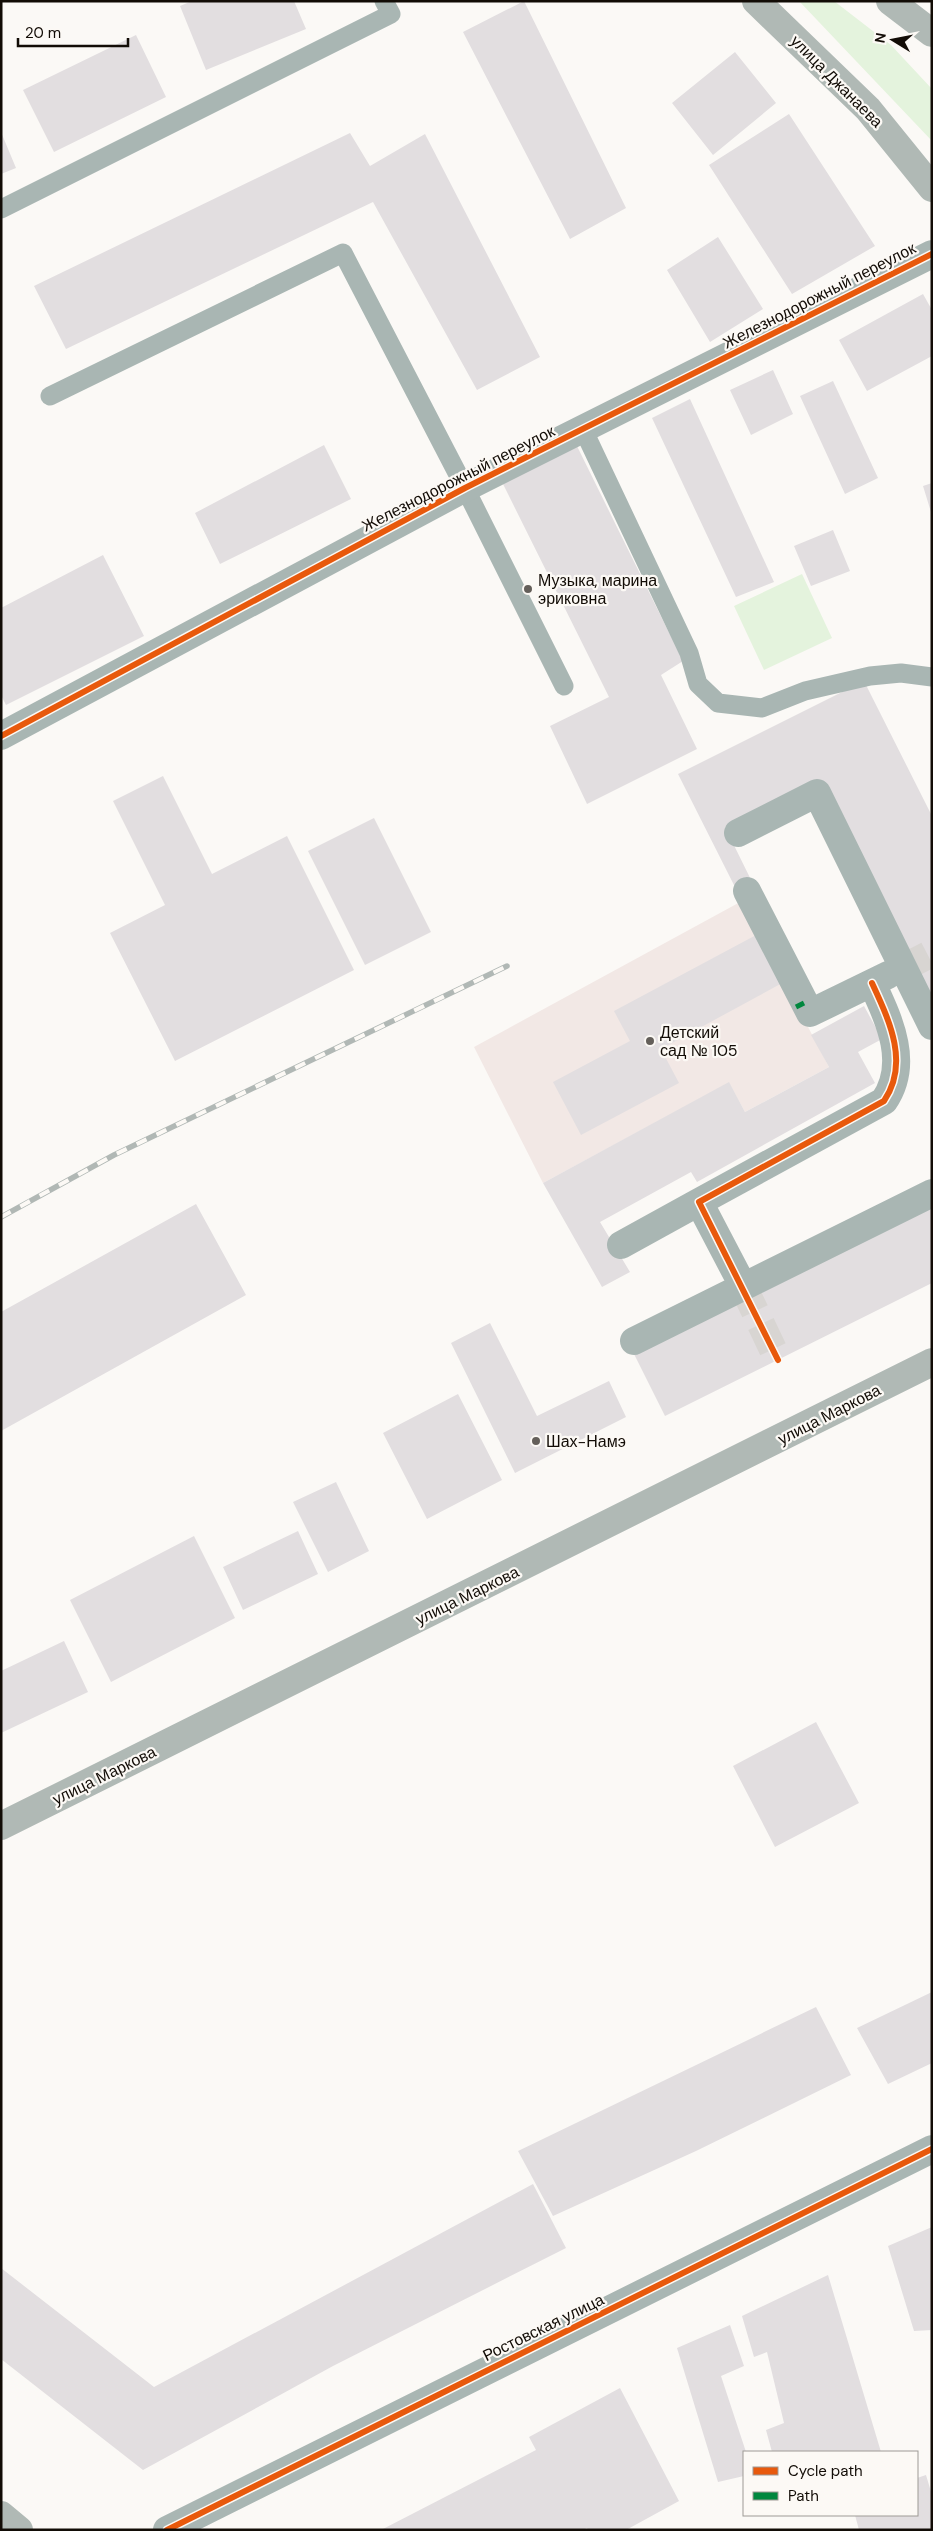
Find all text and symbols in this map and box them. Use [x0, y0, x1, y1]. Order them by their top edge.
scale bar [18, 15, 128, 47]
north arrow [868, 15, 918, 65]
text: 20 m [25, 23, 61, 43]
street label: улица Джанаева [786, 31, 887, 132]
text: N [870, 31, 890, 44]
street label: Железнодорожный переулок [719, 237, 920, 353]
street label: Железнодорожный переулок [358, 420, 559, 536]
place label: Музыка, марина эриковна [538, 570, 657, 609]
marker: Музыка, марина эриковна [522, 583, 534, 595]
place label: Детский сад № 105 [660, 1022, 738, 1061]
marker: Детский сад № 105 [644, 1035, 656, 1047]
street label: улица Маркова [774, 1379, 884, 1449]
place label: Шах-Намэ [546, 1431, 626, 1452]
marker: Шах-Намэ [530, 1435, 542, 1447]
street label: улица Маркова [412, 1561, 523, 1630]
street label: улица Маркова [49, 1741, 160, 1810]
street label: Ростовская улица [479, 2289, 607, 2366]
legend [743, 2451, 918, 2516]
text: Cycle path [788, 2461, 863, 2481]
text: Path [788, 2486, 819, 2506]

